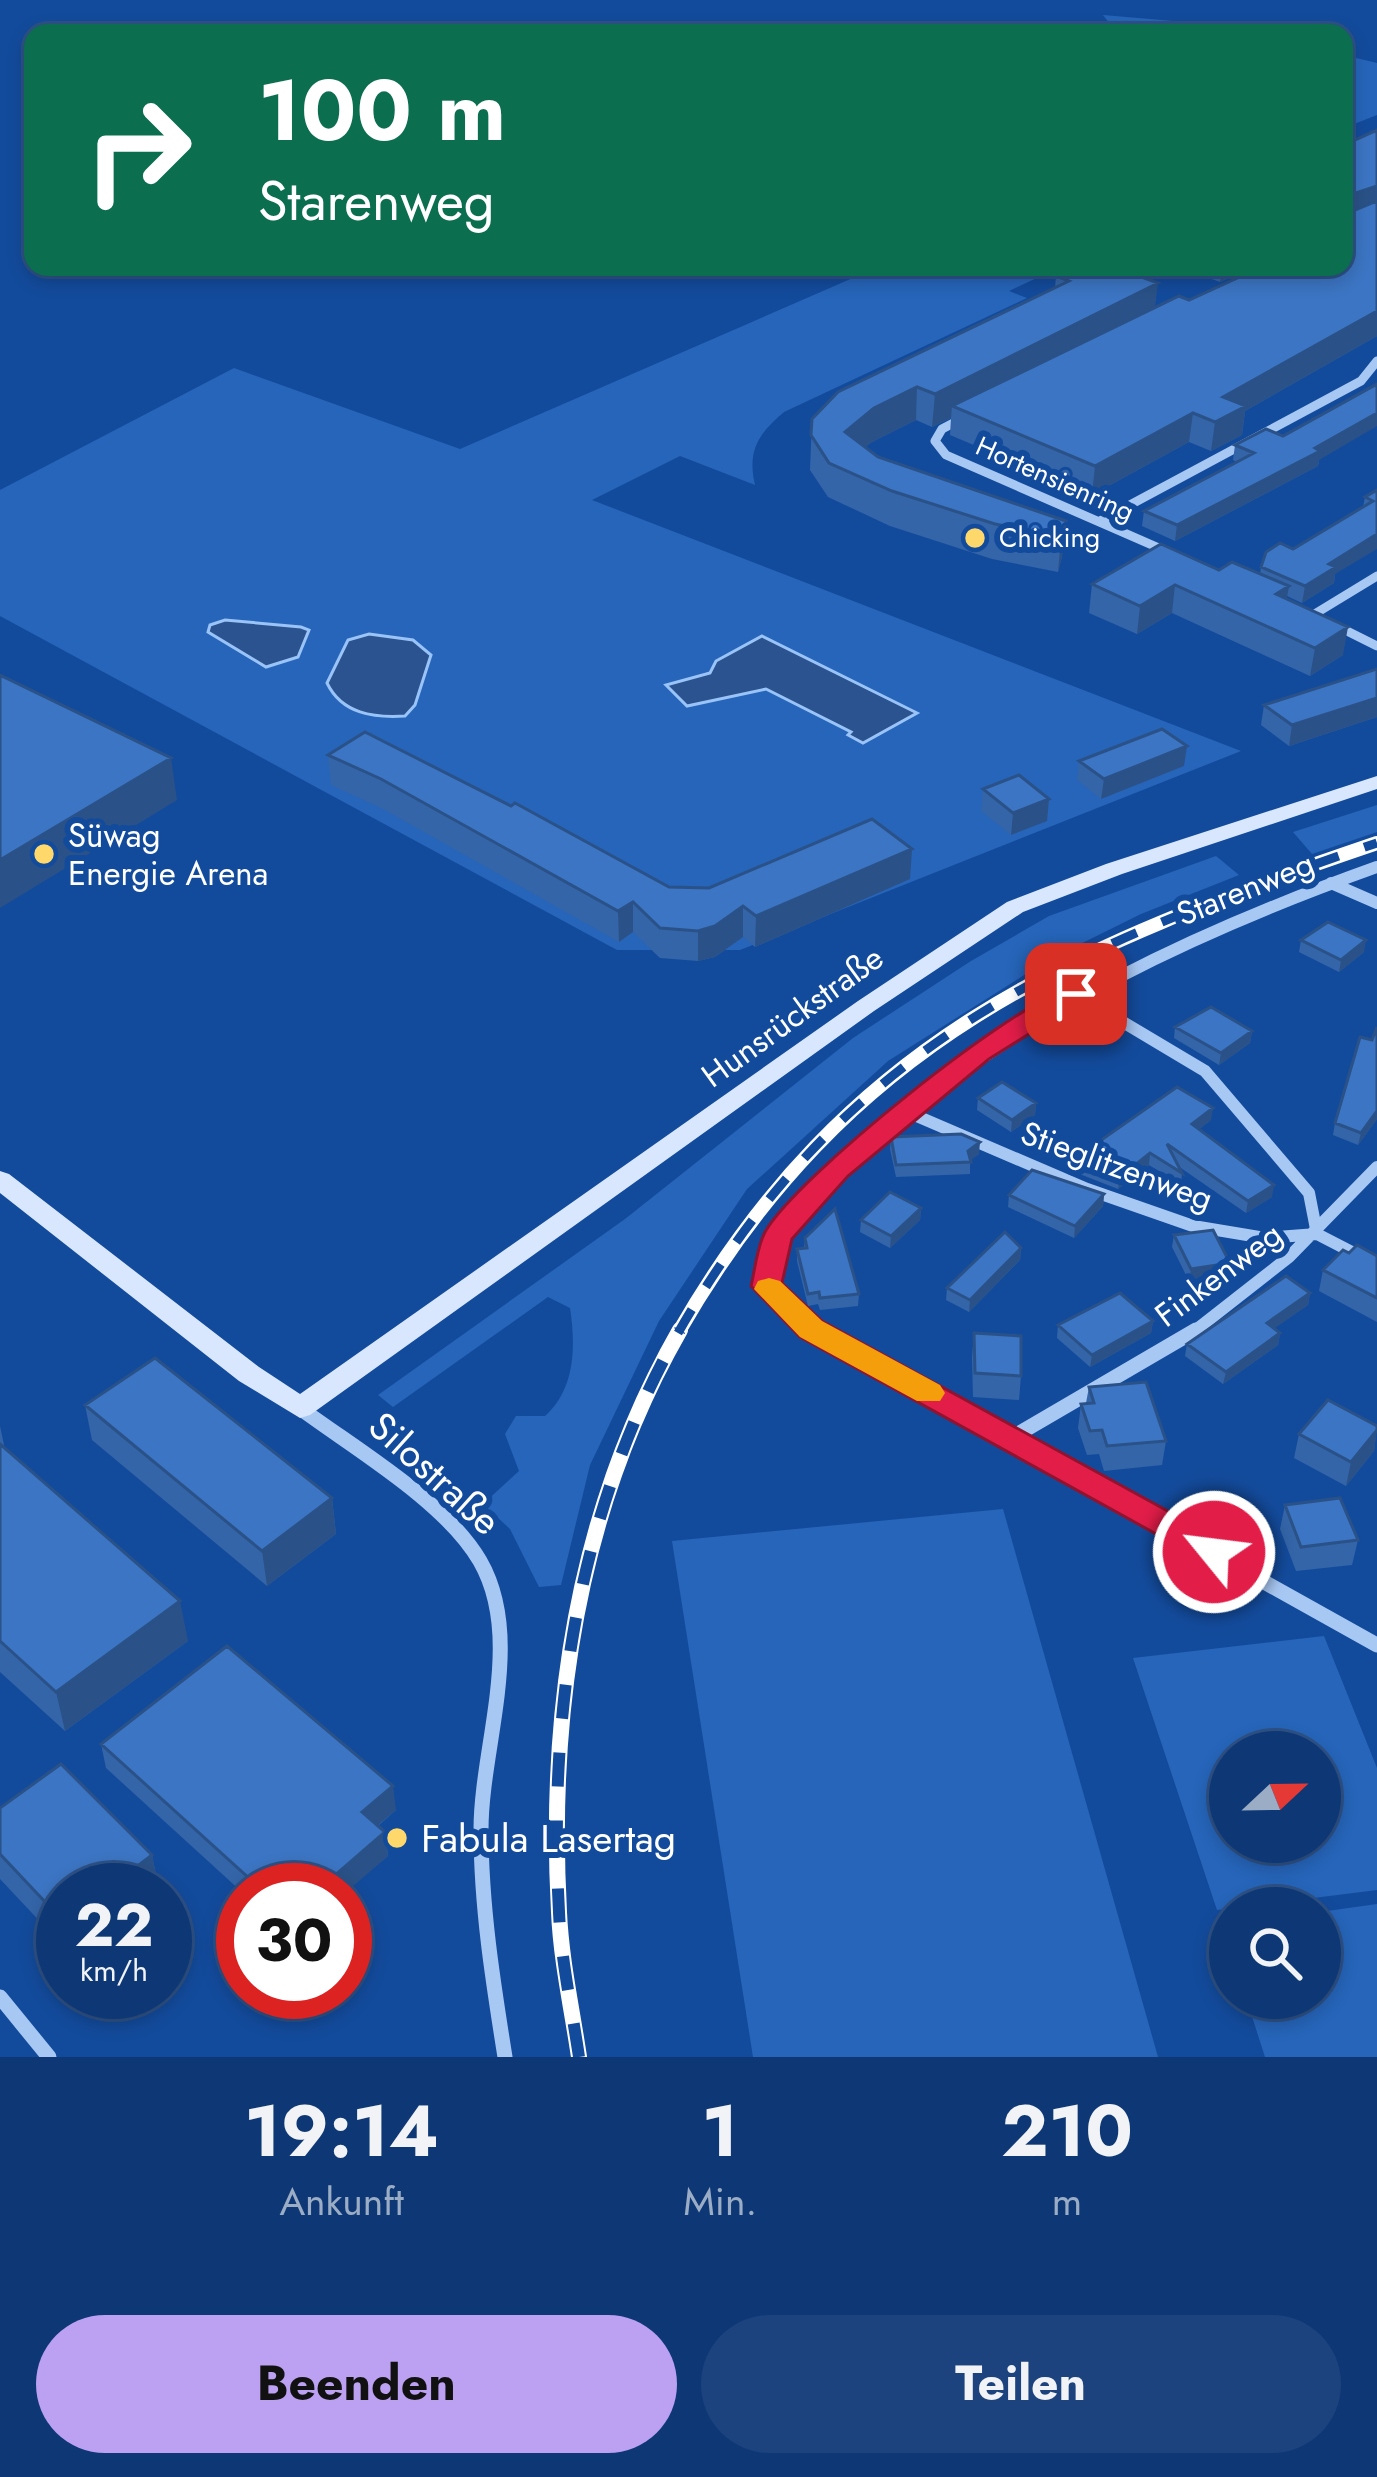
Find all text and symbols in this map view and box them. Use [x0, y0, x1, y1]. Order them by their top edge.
text: 100 m [258, 50, 506, 172]
icon: right [60, 72, 216, 228]
text: Starenweg [258, 162, 495, 240]
street label: Hortensienring [970, 426, 1141, 531]
place label: Chicking [999, 518, 1100, 557]
marker: Chicking [962, 525, 988, 551]
place label: Süwag Energie Arena [68, 812, 268, 897]
street label: Starenweg [1169, 840, 1321, 937]
marker: Süwag Energie Arena [31, 841, 57, 867]
street label: Hunsrückstraße [692, 934, 893, 1098]
pin [1025, 943, 1127, 1045]
icon: arrive [1043, 961, 1109, 1027]
street label: Stieglitzenweg [1014, 1109, 1219, 1222]
street label: Finkenweg [1145, 1211, 1292, 1338]
street label: Silostraße [356, 1398, 514, 1548]
position arrow [1151, 1489, 1277, 1615]
north arrow [1209, 1731, 1341, 1863]
map controls [1209, 1731, 1341, 2019]
place label: Fabula Lasertag [421, 1810, 676, 1867]
marker: Fabula Lasertag [384, 1825, 410, 1851]
speed limit sign: 30 [216, 1863, 372, 2019]
text: 22 [75, 1882, 153, 1969]
button: search [1209, 1887, 1341, 2019]
text: km/h [80, 1949, 148, 1992]
text: 19:14 [244, 2079, 439, 2183]
text: 1 [702, 2079, 739, 2183]
text: 210 [1001, 2079, 1133, 2183]
text: Ankunft [279, 2173, 404, 2230]
text: Min. [683, 2173, 757, 2230]
text: m [1052, 2173, 1082, 2230]
button: Beenden [36, 2315, 677, 2453]
button: Teilen [701, 2315, 1341, 2453]

